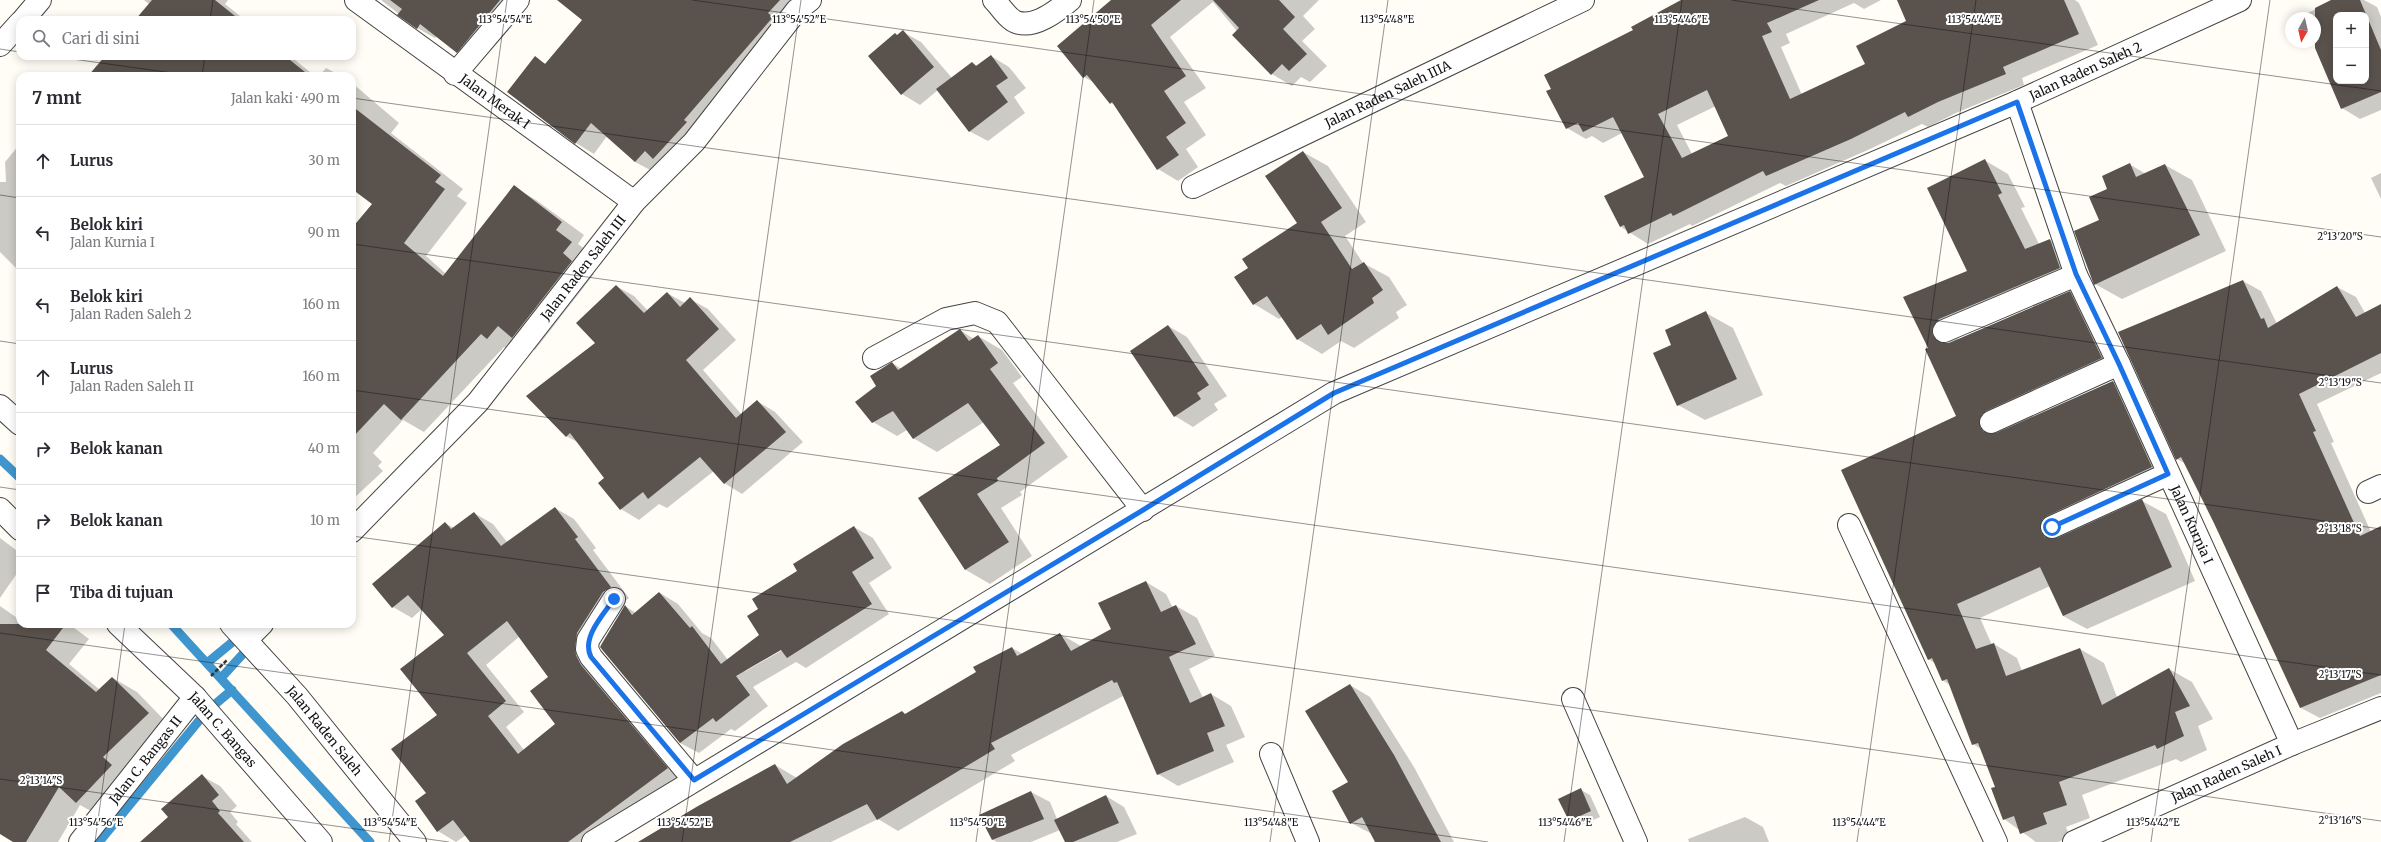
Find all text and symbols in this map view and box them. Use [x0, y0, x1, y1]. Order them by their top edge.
north arrow [2285, 12, 2321, 48]
map controls [2333, 12, 2369, 84]
button: + [2333, 12, 2369, 48]
text: 113°54'54"E [478, 13, 533, 26]
text: 113°54'52"E [772, 13, 827, 26]
text: 113°54'50"E [1066, 13, 1121, 26]
text: 113°54'48"E [1360, 13, 1415, 26]
text: 113°54'46"E [1654, 13, 1708, 26]
text: 113°54'44"E [1947, 13, 2001, 26]
search box [16, 16, 356, 60]
icon: search [30, 27, 52, 49]
text: Cari di sini [62, 29, 140, 48]
street label: Jalan Raden Saleh 2 [2026, 38, 2145, 105]
button: − [2333, 48, 2369, 84]
street label: Jalan Raden Saleh IIIA [1321, 56, 1455, 132]
street label: Jalan Merak I [456, 70, 533, 133]
text: 7 mnt [32, 87, 82, 109]
text: Jalan kaki · 490 m [231, 90, 340, 107]
icon: ahead [32, 150, 54, 172]
text: Lurus [70, 151, 113, 170]
text: 30 m [308, 152, 340, 169]
street label: Jalan Raden Saleh III [536, 212, 630, 325]
text: Belok kiri [70, 215, 143, 234]
icon: left [32, 222, 54, 244]
text: 90 m [308, 224, 340, 241]
text: 2°13'20"S [2317, 230, 2363, 243]
text: Jalan Kurnia I [70, 234, 155, 251]
text: Belok kiri [70, 287, 143, 306]
icon: left [32, 294, 54, 316]
text: 160 m [302, 296, 340, 313]
text: Jalan Raden Saleh 2 [70, 306, 192, 323]
text: Lurus [70, 359, 113, 378]
icon: ahead [32, 366, 54, 388]
text: 160 m [302, 368, 340, 385]
text: 2°13'19"S [2318, 376, 2362, 389]
text: Jalan Raden Saleh II [70, 378, 194, 395]
icon: right [32, 438, 54, 460]
text: Belok kanan [70, 439, 163, 458]
text: 40 m [308, 440, 340, 457]
street label: Jalan Kurnia I [2166, 482, 2217, 567]
icon: right [32, 510, 54, 532]
text: Belok kanan [70, 511, 163, 530]
text: 10 m [310, 512, 340, 529]
route start [2043, 518, 2061, 536]
text: 2°13'18"S [2318, 522, 2362, 535]
icon: arrive [32, 582, 54, 604]
text: Tiba di tujuan [70, 583, 173, 602]
route end [605, 590, 623, 608]
text: 2°13'17"S [2319, 668, 2361, 681]
street label: Jalan Raden Saleh [282, 682, 366, 780]
street label: Jalan C. Bangas [185, 687, 260, 771]
street label: Jalan C. Bangas II [105, 712, 186, 808]
street label: Jalan Raden Saleh I [2168, 742, 2284, 807]
text: 2°13'14"S [20, 774, 62, 787]
text: 2°13'16"S [2319, 814, 2361, 827]
text: 113°54'56"E [69, 816, 124, 829]
text: 113°54'54"E [363, 816, 418, 829]
text: 113°54'52"E [657, 816, 712, 829]
text: 113°54'50"E [950, 816, 1005, 829]
text: 113°54'48"E [1244, 816, 1299, 829]
text: 113°54'46"E [1538, 816, 1592, 829]
text: 113°54'44"E [1832, 816, 1886, 829]
text: 113°54'42"E [2126, 816, 2180, 829]

